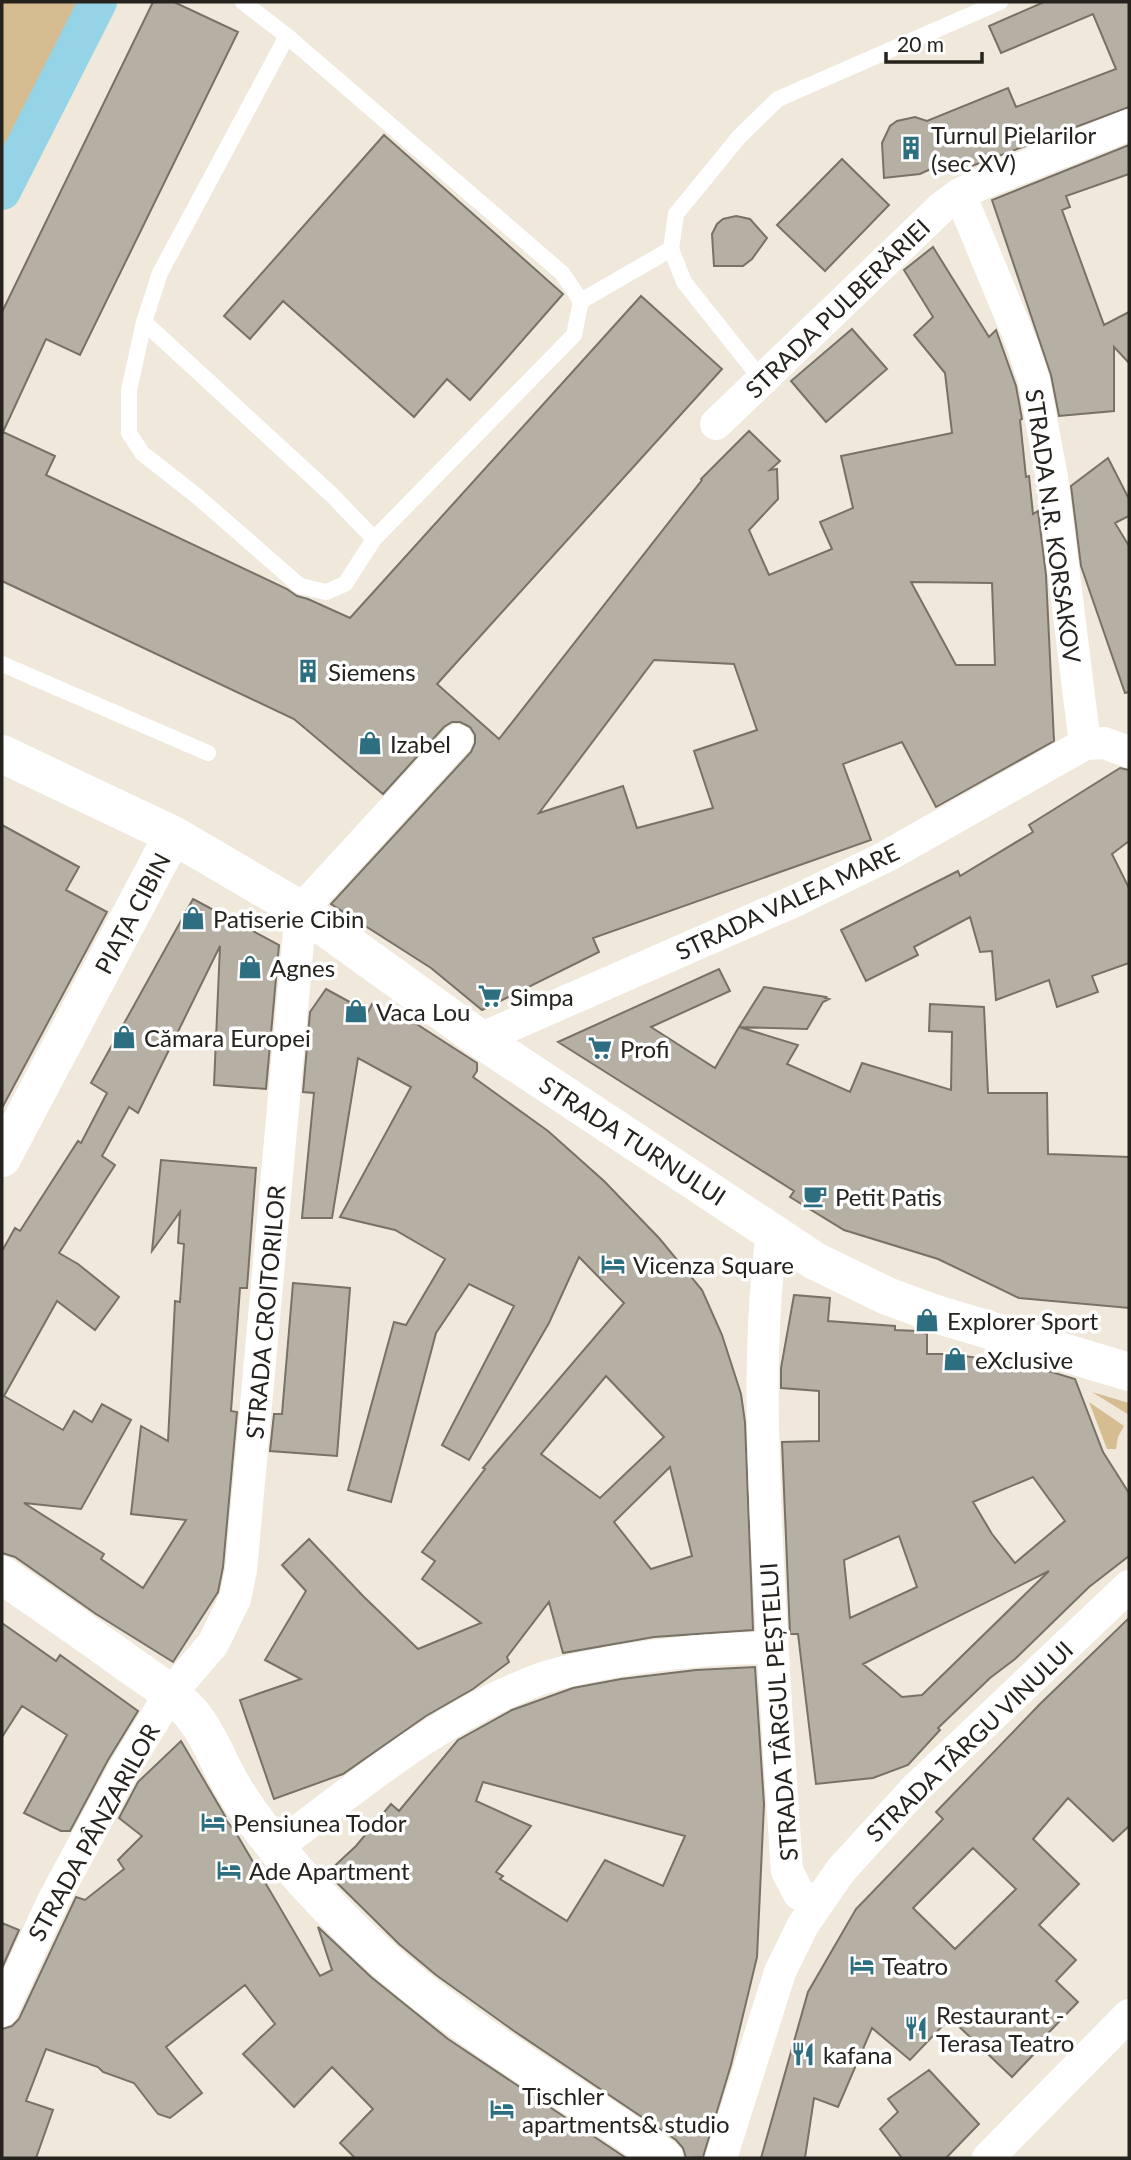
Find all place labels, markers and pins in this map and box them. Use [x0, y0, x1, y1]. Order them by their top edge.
place label: Turnul Pielarilor (sec XV) [931, 120, 1096, 177]
building icon: Turnul Pielarilor (sec XV) [897, 134, 925, 162]
building icon: Siemens [294, 657, 322, 685]
place label: Siemens [328, 657, 416, 686]
shop icon: Izabel [356, 729, 384, 757]
place label: Izabel [390, 729, 451, 758]
shop icon: Patiserie Cibin [179, 904, 207, 932]
place label: Patiserie Cibin [213, 904, 364, 933]
shop icon: Agnes [236, 953, 264, 981]
place label: Agnes [270, 953, 335, 982]
supermarket icon: Simpa [476, 982, 504, 1010]
place label: Simpa [510, 982, 574, 1011]
shop icon: Vaca Lou [342, 997, 370, 1025]
place label: Vaca Lou [376, 997, 470, 1026]
shop icon: Cămara Europei [110, 1023, 138, 1051]
place label: Cămara Europei [144, 1023, 311, 1052]
supermarket icon: Profi [586, 1034, 614, 1062]
place label: Profi [620, 1034, 670, 1063]
cafe icon: Petit Patis [801, 1182, 829, 1210]
place label: Petit Patis [835, 1182, 942, 1211]
hotel icon: Vicenza Square [599, 1250, 627, 1278]
place label: Vicenza Square [633, 1250, 794, 1279]
shop icon: Explorer Sport [913, 1306, 941, 1334]
place label: Explorer Sport [947, 1306, 1098, 1335]
shop icon: eXclusive [941, 1345, 969, 1373]
place label: eXclusive [975, 1345, 1073, 1374]
hotel icon: Pensiunea Todor [199, 1808, 227, 1836]
place label: Pensiunea Todor [233, 1808, 407, 1837]
hotel icon: Ade Apartment [215, 1856, 243, 1884]
place label: Ade Apartment [249, 1856, 410, 1885]
hotel icon: Teatro [848, 1951, 876, 1979]
place label: Teatro [882, 1951, 948, 1980]
place label: Restaurant - Terasa Teatro [936, 2000, 1074, 2057]
restaurant icon: Restaurant - Terasa Teatro [902, 2014, 930, 2042]
restaurant icon: kafana [789, 2040, 817, 2068]
place label: kafana [823, 2040, 893, 2069]
place label: Tischler apartments& studio [522, 2081, 730, 2138]
hotel icon: Tischler apartments& studio [488, 2095, 516, 2123]

